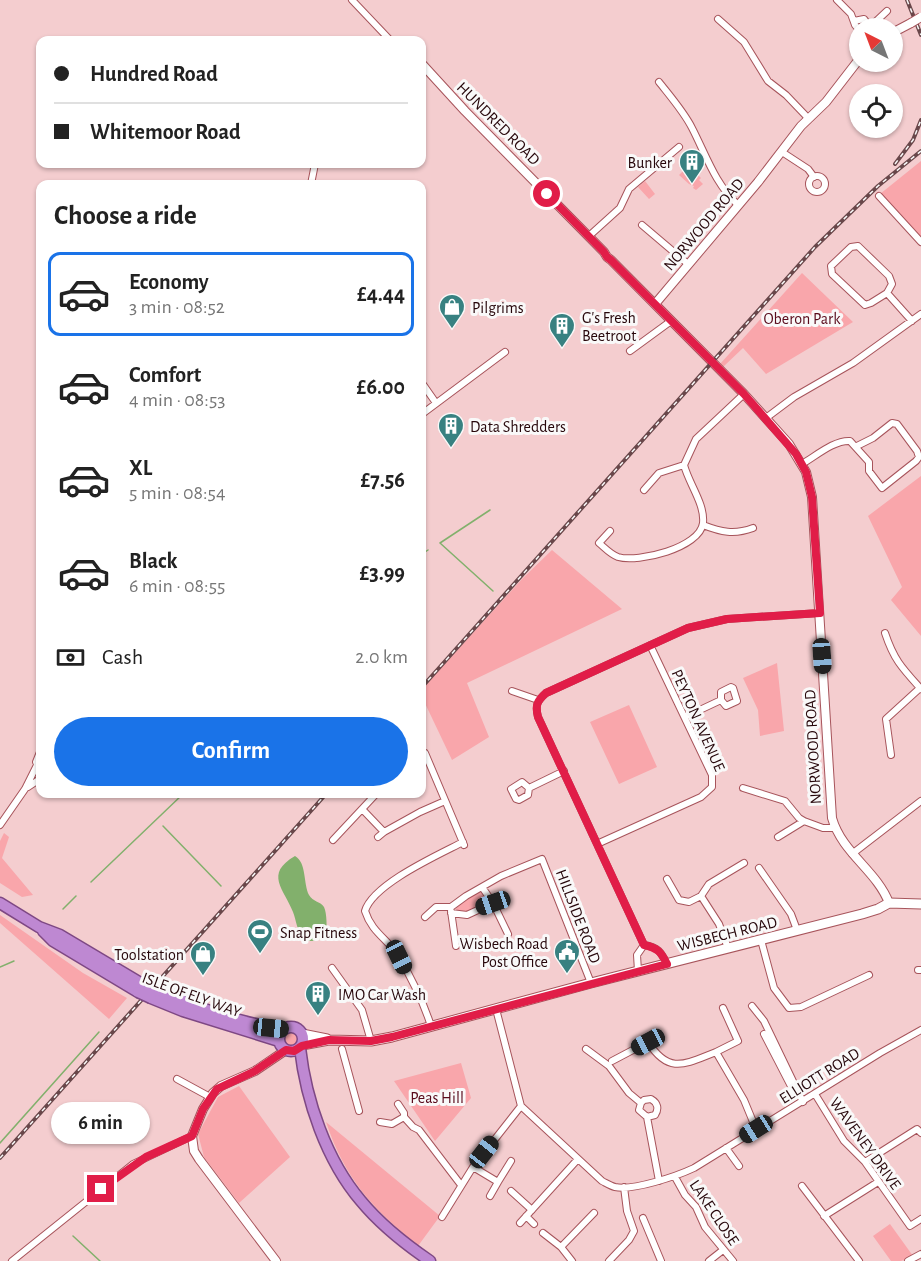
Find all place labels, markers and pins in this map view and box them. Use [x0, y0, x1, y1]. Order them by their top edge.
building icon: Bunker [677, 147, 707, 185]
place label: Bunker [628, 155, 673, 171]
shop icon: Pilgrims [437, 292, 467, 330]
place label: Pilgrims [472, 300, 524, 316]
place label: G's Fresh Beetroot [582, 310, 636, 344]
building icon: G's Fresh Beetroot [547, 311, 577, 349]
building icon: Data Shredders [436, 411, 466, 449]
place label: Data Shredders [470, 419, 566, 435]
sports icon: Snap Fitness [245, 917, 275, 955]
place label: Snap Fitness [280, 925, 357, 941]
place label: Wisbech Road Post Office [459, 936, 548, 970]
public building icon: Wisbech Road Post Office [552, 937, 582, 975]
shop icon: Toolstation [188, 939, 218, 977]
place label: Toolstation [114, 947, 184, 963]
building icon: IMO Car Wash [303, 979, 333, 1017]
place label: IMO Car Wash [338, 987, 426, 1003]

